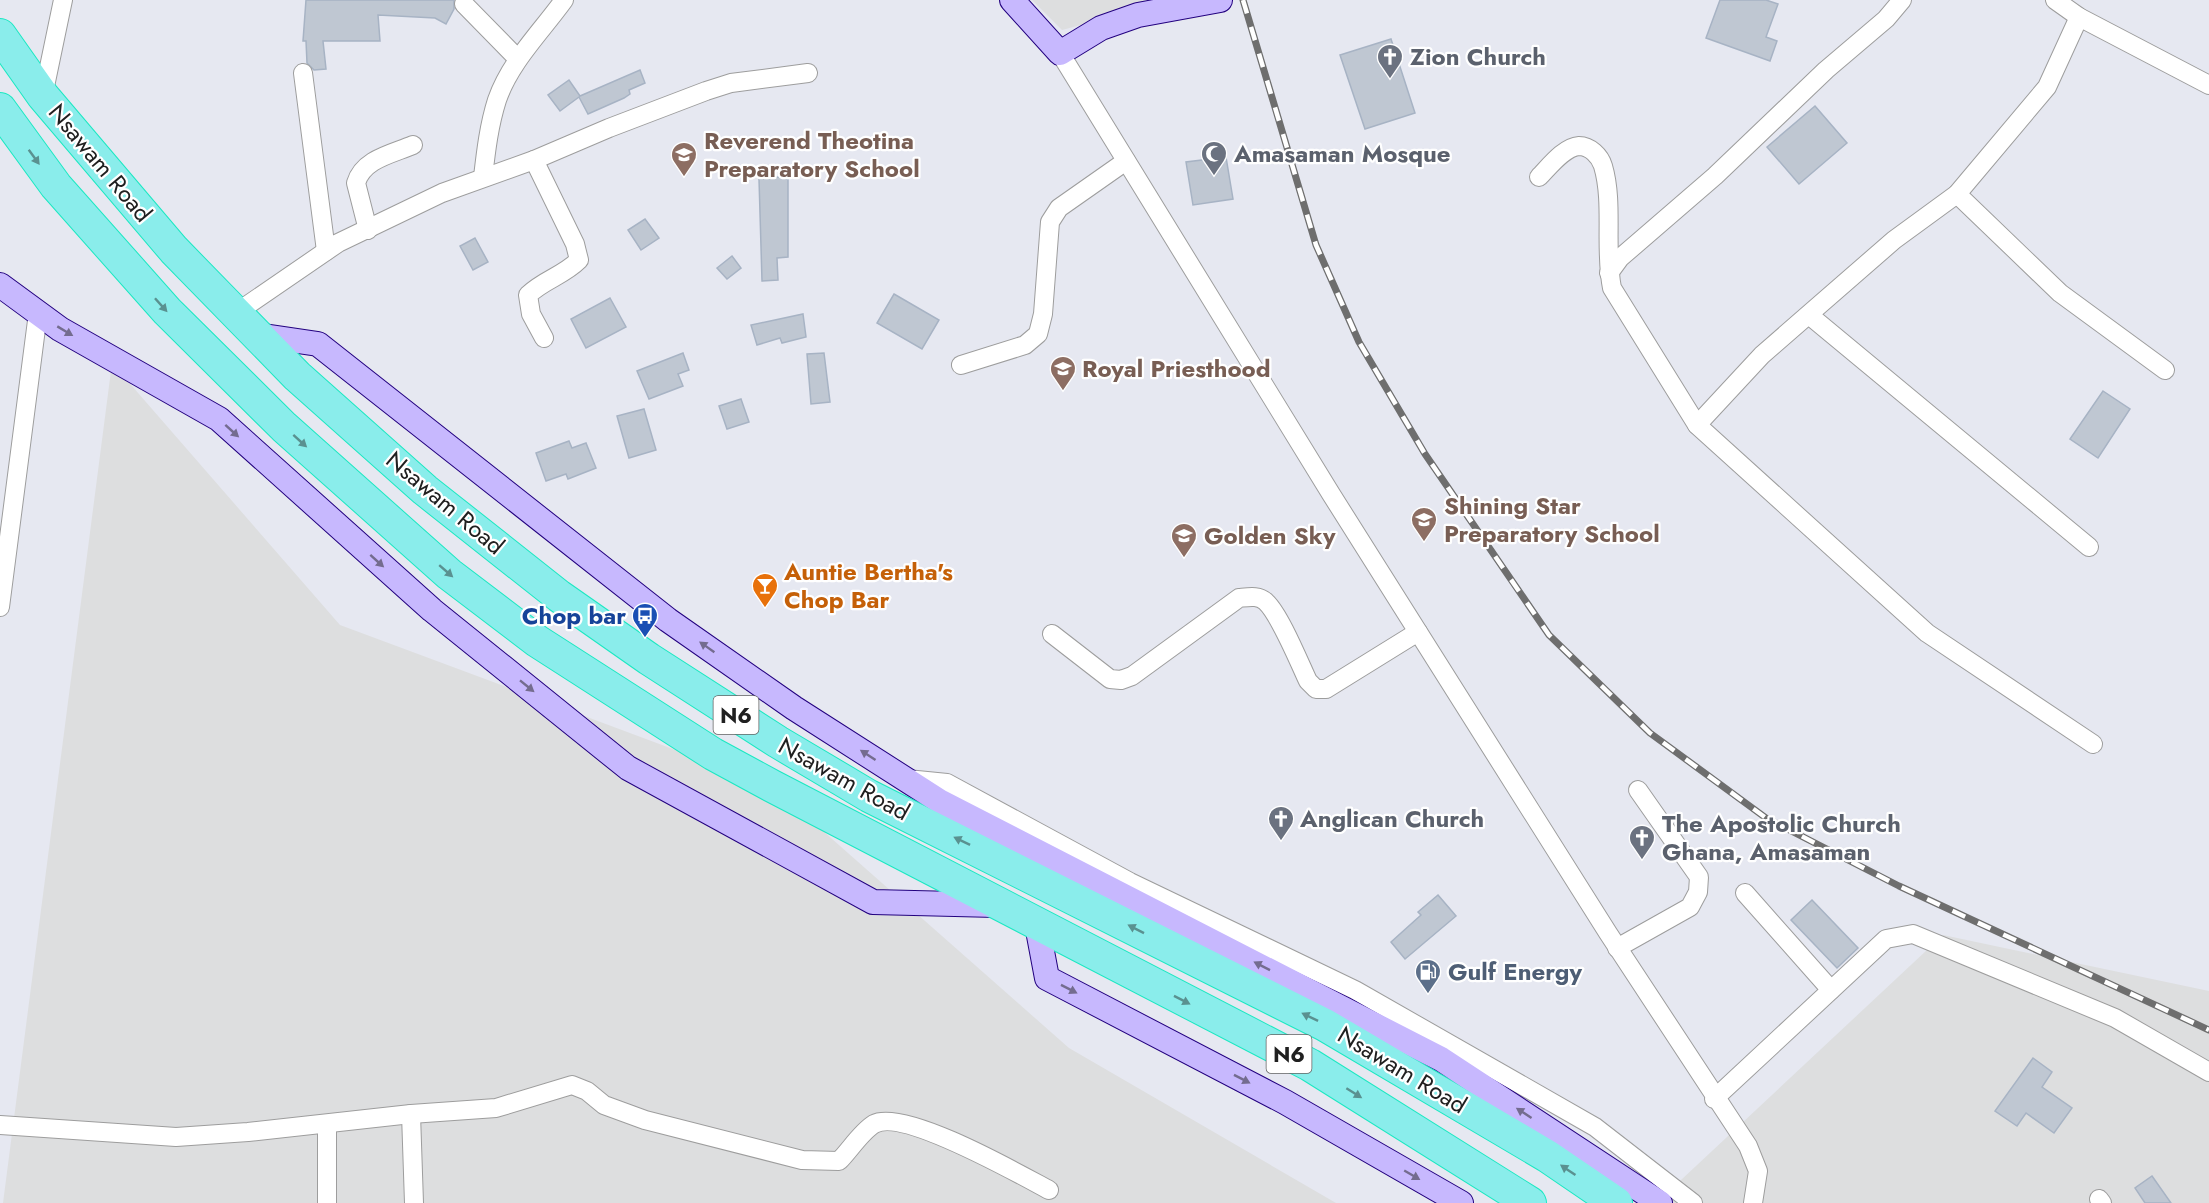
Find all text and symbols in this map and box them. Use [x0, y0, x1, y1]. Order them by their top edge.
place label: Zion Church [1410, 39, 1546, 74]
church icon: Zion Church [1375, 42, 1405, 80]
street label: Nsawam Road [40, 96, 160, 230]
place label: Reverend Theotina Preparatory School [704, 123, 920, 186]
place label: Amasaman Mosque [1233, 136, 1451, 171]
mosque icon: Amasaman Mosque [1199, 139, 1229, 177]
school or university icon: Reverend Theotina Preparatory School [669, 140, 699, 178]
one-way arrow [28, 149, 40, 164]
one-way arrow [154, 297, 167, 312]
one-way arrow [57, 326, 73, 337]
place label: Royal Priesthood [1082, 351, 1271, 386]
school or university icon: Royal Priesthood [1048, 354, 1078, 392]
one-way arrow [224, 424, 239, 437]
one-way arrow [292, 434, 307, 447]
street label: Nsawam Road [378, 443, 512, 563]
place label: Shining Star Preparatory School [1444, 488, 1660, 551]
school or university icon: Shining Star Preparatory School [1409, 505, 1439, 543]
place label: Golden Sky [1204, 518, 1336, 553]
school or university icon: Golden Sky [1169, 521, 1199, 559]
one-way arrow [369, 554, 384, 567]
place label: Auntie Bertha's Chop Bar [783, 554, 953, 617]
one-way arrow [438, 564, 453, 577]
bar icon: Auntie Bertha's Chop Bar [750, 571, 780, 609]
place label: Chop bar [522, 598, 626, 633]
bus stop icon: Chop bar [630, 601, 660, 639]
one-way arrow [699, 641, 714, 653]
one-way arrow [519, 679, 535, 692]
road number: N6 [714, 696, 758, 734]
street label: Nsawam Road [772, 728, 916, 829]
one-way arrow [860, 750, 877, 761]
place label: Anglican Church [1299, 801, 1484, 836]
church icon: Anglican Church [1266, 804, 1296, 842]
place label: The Apostolic Church Ghana, Amasaman [1662, 806, 1901, 869]
church icon: The Apostolic Church Ghana, Amasaman [1627, 823, 1657, 861]
one-way arrow [953, 837, 970, 846]
one-way arrow [1127, 924, 1144, 934]
place label: Gulf Energy [1448, 954, 1582, 989]
fuel station icon: Gulf Energy [1413, 957, 1443, 995]
one-way arrow [1254, 961, 1271, 971]
one-way arrow [1060, 984, 1078, 994]
one-way arrow [1174, 995, 1191, 1004]
one-way arrow [1301, 1013, 1318, 1022]
street label: Nsawam Road [1331, 1017, 1474, 1122]
road number: N6 [1266, 1035, 1312, 1073]
one-way arrow [1233, 1074, 1251, 1084]
one-way arrow [1346, 1087, 1362, 1098]
one-way arrow [1515, 1107, 1532, 1118]
one-way arrow [1560, 1165, 1576, 1176]
one-way arrow [1404, 1170, 1421, 1180]

